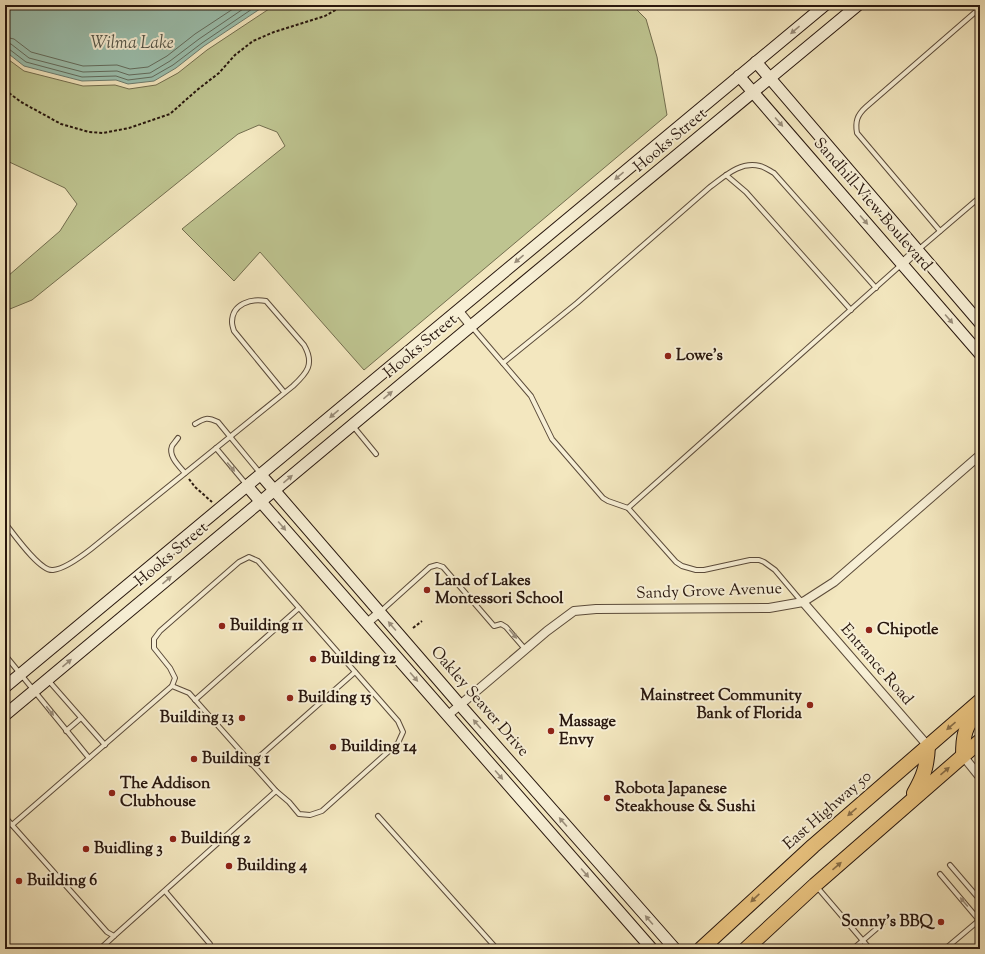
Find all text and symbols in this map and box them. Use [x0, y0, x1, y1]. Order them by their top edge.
one-way arrow [789, 26, 800, 35]
water label: Wilma Lake [90, 32, 174, 56]
street label: Hooks Street [629, 103, 713, 179]
one-way arrow [775, 117, 784, 127]
street label: Sandhill View Boulevard [807, 133, 937, 277]
one-way arrow [614, 171, 625, 180]
one-way arrow [860, 215, 869, 226]
one-way arrow [514, 254, 525, 263]
street label: Hooks Street [379, 309, 463, 385]
one-way arrow [945, 313, 954, 324]
place label: Lowe's [676, 345, 723, 368]
marker: Lowe's [663, 351, 673, 361]
one-way arrow [383, 391, 394, 400]
one-way arrow [328, 409, 339, 418]
one-way arrow [227, 462, 236, 472]
one-way arrow [283, 474, 294, 483]
street label: Hooks Street [130, 517, 214, 593]
one-way arrow [278, 521, 287, 531]
place label: Land of Lakes Montessori School [435, 570, 564, 611]
one-way arrow [162, 576, 172, 584]
street label: Sandy Grove Avenue [636, 578, 782, 606]
marker: Land of Lakes Montessori School [422, 585, 432, 595]
place label: Building 11 [230, 615, 304, 638]
street label: Entrance Road [834, 619, 918, 711]
place label: Chipotle [877, 619, 939, 642]
marker: Building 11 [217, 621, 227, 631]
one-way arrow [388, 621, 397, 632]
marker: Chipotle [864, 625, 874, 635]
one-way arrow [508, 629, 517, 640]
street label: Oakley Seaver Drive [424, 642, 534, 762]
place label: Building 12 [321, 648, 397, 671]
marker: Building 12 [308, 654, 318, 664]
one-way arrow [62, 659, 73, 668]
one-way arrow [409, 672, 418, 682]
place label: Mainstreet Community Bank of Florida [640, 685, 803, 726]
place label: Building 15 [298, 687, 372, 710]
marker: Building 15 [285, 693, 295, 703]
marker: Mainstreet Community Bank of Florida [805, 700, 815, 710]
one-way arrow [45, 705, 54, 716]
place label: Building 13 [160, 707, 235, 730]
place label: Massage Envy [559, 711, 617, 752]
marker: Building 13 [237, 713, 247, 723]
one-way arrow [473, 719, 482, 730]
one-way arrow [945, 722, 956, 731]
marker: Massage Envy [546, 726, 556, 736]
place label: Building 14 [341, 736, 417, 759]
marker: Building 14 [328, 742, 338, 752]
place label: Building 1 [202, 748, 270, 771]
marker: Building 1 [189, 754, 199, 764]
street label: East Highway 50 [779, 766, 877, 856]
one-way arrow [940, 767, 950, 776]
one-way arrow [495, 769, 504, 780]
place label: The Addison Clubhouse [120, 773, 211, 814]
place label: Robota Japanese Steakhouse & Sushi [615, 778, 756, 819]
marker: The Addison Clubhouse [107, 788, 117, 798]
marker: Robota Japanese Steakhouse & Sushi [602, 793, 612, 803]
one-way arrow [847, 807, 858, 816]
one-way arrow [558, 817, 568, 827]
place label: Building 2 [181, 828, 251, 851]
marker: Building 2 [168, 834, 178, 844]
place label: Buidling 3 [94, 838, 163, 861]
marker: Buidling 3 [81, 844, 91, 854]
place label: Building 4 [237, 855, 307, 878]
marker: Building 4 [224, 861, 234, 871]
one-way arrow [832, 862, 841, 871]
one-way arrow [580, 867, 589, 878]
place label: Building 6 [27, 870, 97, 893]
marker: Building 6 [14, 876, 24, 886]
one-way arrow [750, 894, 761, 903]
one-way arrow [959, 896, 968, 907]
place label: Sonny's BBQ [841, 911, 936, 934]
one-way arrow [644, 915, 653, 925]
marker: Sonny's BBQ [936, 917, 946, 927]

